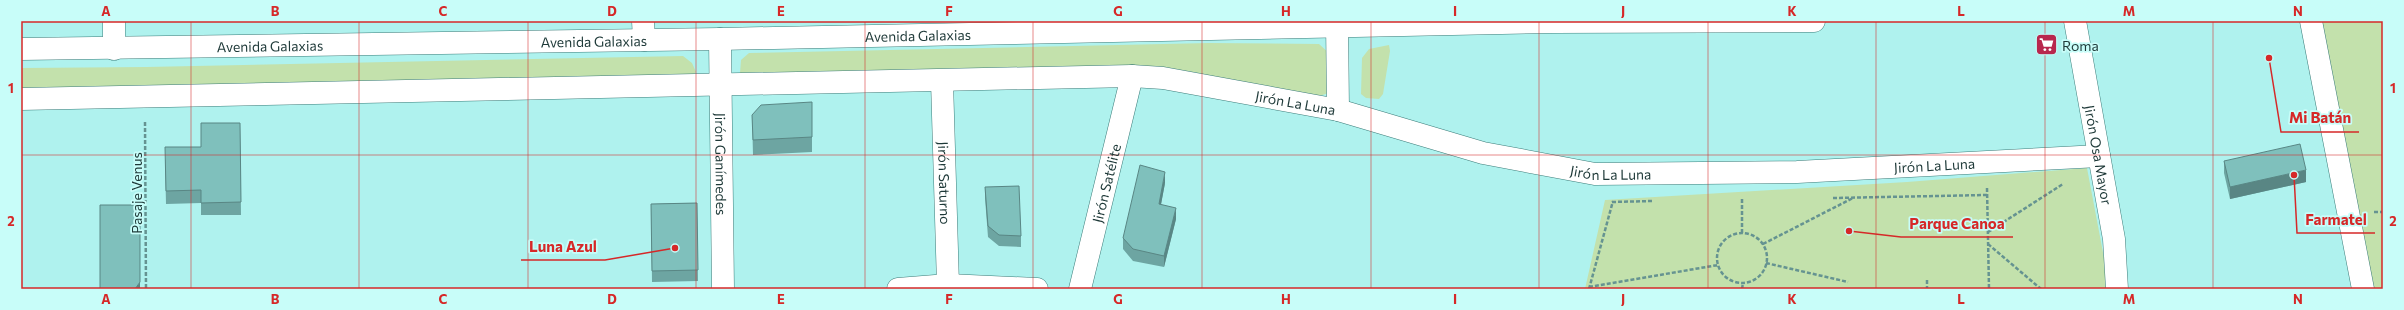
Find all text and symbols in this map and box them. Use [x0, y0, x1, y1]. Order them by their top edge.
text: A [101, 3, 111, 19]
text: B [271, 3, 280, 19]
text: C [439, 3, 448, 19]
text: D [607, 3, 617, 19]
text: E [777, 3, 785, 19]
text: F [945, 3, 953, 19]
text: G [1113, 3, 1123, 19]
text: H [1281, 3, 1291, 19]
text: I [1453, 3, 1457, 19]
text: J [1621, 3, 1625, 19]
text: K [1787, 3, 1797, 19]
text: L [1957, 3, 1965, 19]
text: M [2123, 3, 2135, 19]
text: N [2293, 3, 2303, 19]
street label: Avenida Galaxias [864, 25, 971, 45]
street label: Avenida Galaxias [541, 32, 647, 50]
supermarket icon: Roma [2033, 32, 2059, 58]
street label: Avenida Galaxias [217, 36, 323, 55]
place label: Roma [2062, 37, 2099, 54]
text: 1 [8, 80, 14, 96]
text: 1 [2390, 80, 2396, 96]
street label: Jirón La Luna [1254, 87, 1337, 118]
street label: Jirón Osa Mayor [2082, 103, 2116, 207]
callout: Mi Batán [2281, 105, 2359, 132]
text: Mi Batán [2289, 108, 2351, 126]
street label: Jirón Ganímedes [712, 112, 731, 216]
street label: Jirón Saturno [935, 141, 955, 225]
street label: Jirón Satélite [1088, 142, 1124, 224]
street label: Pasaje Venus [128, 152, 145, 234]
street label: Jirón La Luna [1893, 154, 1975, 175]
street label: Jirón La Luna [1569, 161, 1651, 183]
callout: Farmatel [2297, 206, 2375, 233]
callout: Parque Canoa [1901, 210, 2013, 237]
text: Farmatel [2305, 210, 2367, 228]
text: 2 [7, 213, 15, 229]
text: 2 [2389, 213, 2397, 229]
text: Parque Canoa [1909, 214, 2005, 232]
callout: Luna Azul [521, 233, 605, 260]
text: Luna Azul [529, 237, 597, 255]
text: A [101, 291, 111, 307]
text: B [271, 291, 280, 307]
text: C [439, 291, 448, 307]
text: D [607, 291, 617, 307]
text: E [777, 291, 785, 307]
text: F [945, 291, 953, 307]
text: G [1113, 291, 1123, 307]
text: H [1281, 291, 1291, 307]
text: I [1453, 291, 1457, 307]
text: J [1621, 291, 1625, 307]
text: K [1787, 291, 1797, 307]
text: L [1957, 291, 1965, 307]
text: M [2123, 291, 2135, 307]
text: N [2293, 291, 2303, 307]

